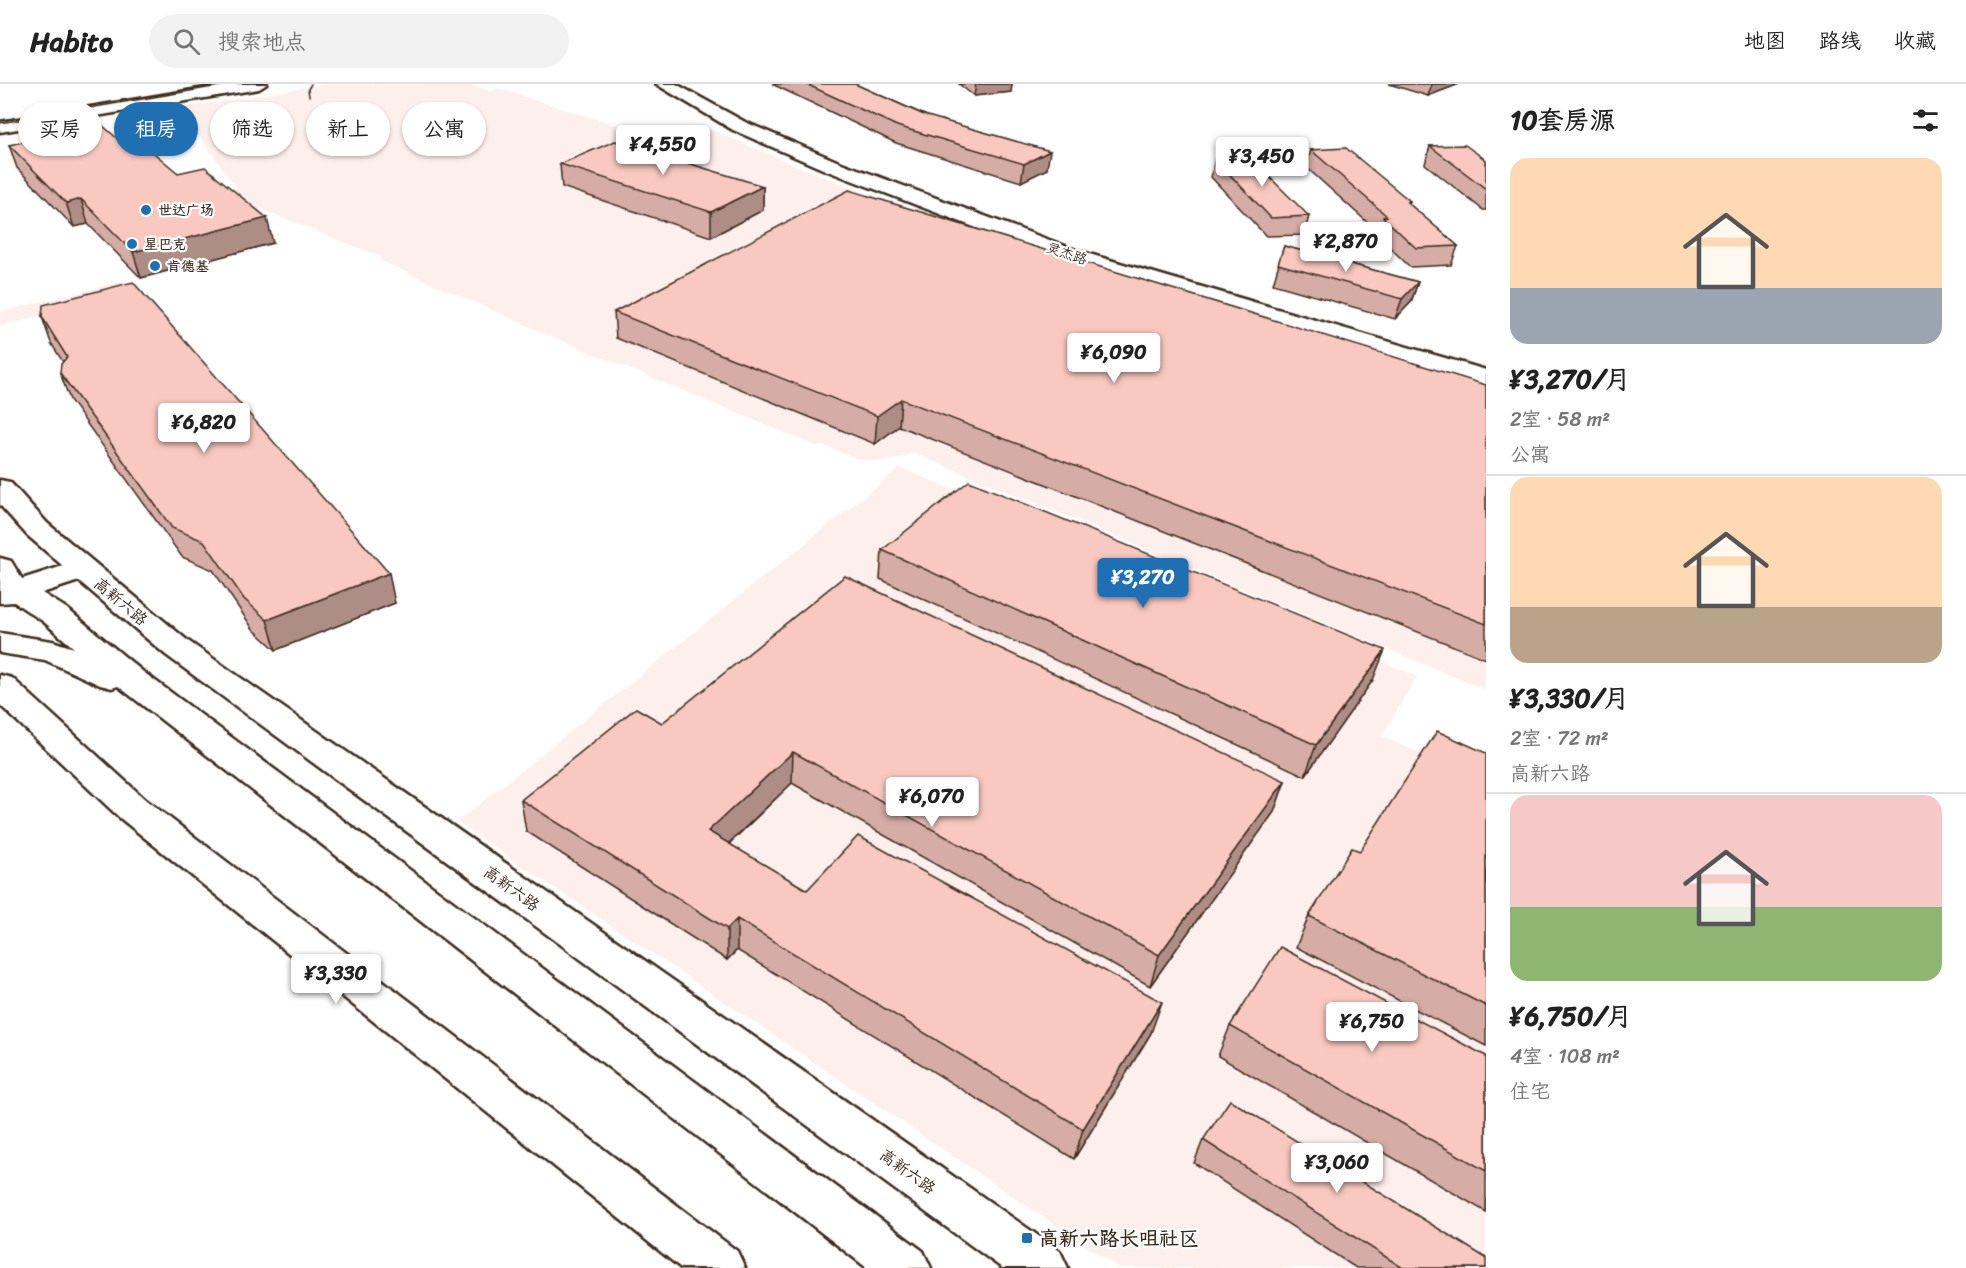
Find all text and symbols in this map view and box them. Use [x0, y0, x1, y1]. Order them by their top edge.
search box [149, 14, 569, 68]
text: Habito [30, 17, 113, 66]
text: 搜索地点 [218, 22, 306, 61]
text: 地图 [1744, 22, 1786, 60]
text: 路线 [1819, 22, 1861, 60]
text: 收藏 [1894, 22, 1936, 60]
icon: search [170, 25, 203, 58]
text: 10套房源 [1510, 97, 1616, 143]
chip: 买房 [18, 102, 102, 156]
chip: 租房 [114, 102, 198, 156]
chip: 筛选 [210, 102, 294, 156]
chip: 新上 [306, 102, 390, 156]
chip: 公寓 [402, 102, 486, 156]
icon: filters [1909, 104, 1942, 137]
pin: ¥4,550 [614, 125, 712, 176]
text: ¥4,550 [630, 127, 696, 162]
pin: ¥3,450 [1213, 137, 1311, 188]
text: ¥3,450 [1230, 139, 1294, 174]
icon: home [1672, 197, 1780, 305]
place label: 世达广场 [158, 198, 214, 223]
marker: 世达广场 [139, 203, 153, 217]
pin: ¥2,870 [1297, 222, 1395, 273]
text: ¥2,870 [1314, 224, 1378, 259]
place label: 星巴克 [144, 232, 186, 257]
street label: 灵杰路 [1043, 235, 1091, 272]
marker: 星巴克 [125, 237, 139, 251]
place label: 肯德基 [167, 254, 209, 279]
marker: 肯德基 [148, 259, 162, 273]
pin: ¥6,090 [1065, 333, 1163, 384]
text: ¥6,090 [1081, 335, 1147, 370]
text: ¥3,270/月 [1510, 356, 1631, 402]
text: 2室 · 58 m² [1510, 402, 1610, 437]
pin: ¥6,820 [155, 403, 253, 454]
text: ¥6,820 [172, 405, 236, 440]
text: 公寓 [1510, 437, 1550, 472]
icon: home [1672, 516, 1780, 624]
pin: ¥3,270 [1094, 558, 1192, 609]
text: ¥3,270 [1111, 560, 1175, 595]
street label: 高新六路 [87, 570, 155, 633]
text: ¥3,330/月 [1510, 675, 1630, 721]
text: 2室 · 72 m² [1510, 721, 1609, 756]
text: 高新六路 [1510, 756, 1590, 791]
pin: ¥6,070 [883, 777, 981, 828]
text: ¥6,070 [900, 779, 964, 814]
icon: home [1672, 834, 1780, 942]
street label: 高新六路 [477, 858, 546, 919]
pin: ¥3,330 [287, 954, 385, 1005]
text: ¥3,330 [305, 956, 367, 991]
text: ¥6,750/月 [1510, 993, 1632, 1039]
pin: ¥6,750 [1323, 1002, 1421, 1053]
text: ¥6,750 [1340, 1004, 1404, 1039]
text: 4室 · 108 m² [1510, 1039, 1620, 1074]
text: 住宅 [1510, 1074, 1550, 1109]
street label: 高新六路 [873, 1141, 942, 1202]
pin: ¥3,060 [1288, 1143, 1386, 1194]
text: ¥3,060 [1305, 1145, 1369, 1180]
place label: 高新六路长咀社区 [1039, 1221, 1199, 1256]
marker: 高新六路长咀社区 [1020, 1231, 1034, 1245]

